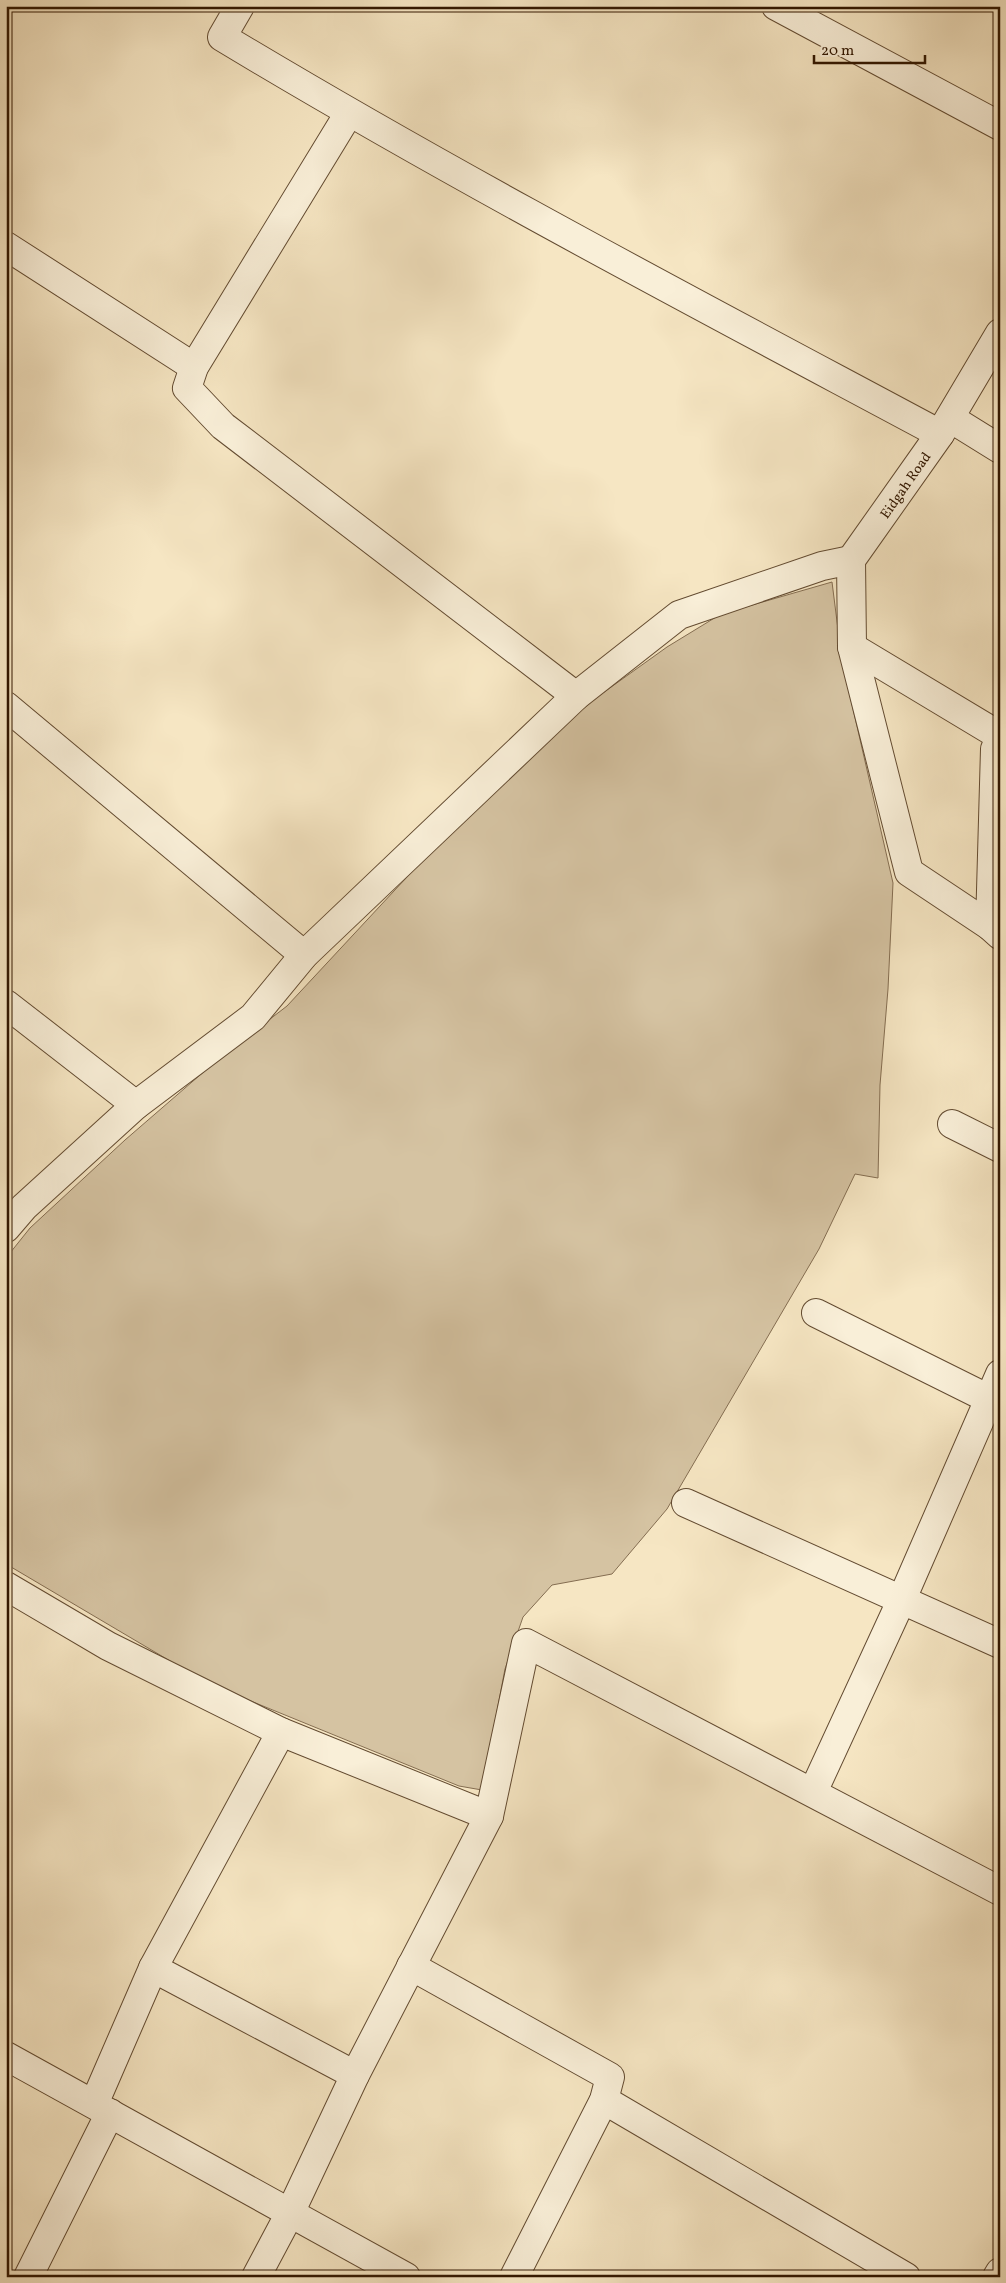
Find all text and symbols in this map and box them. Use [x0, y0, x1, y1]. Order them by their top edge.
scale bar [814, 32, 925, 64]
text: 20 m [821, 41, 854, 62]
street label: Eidgah Road [876, 449, 936, 523]

